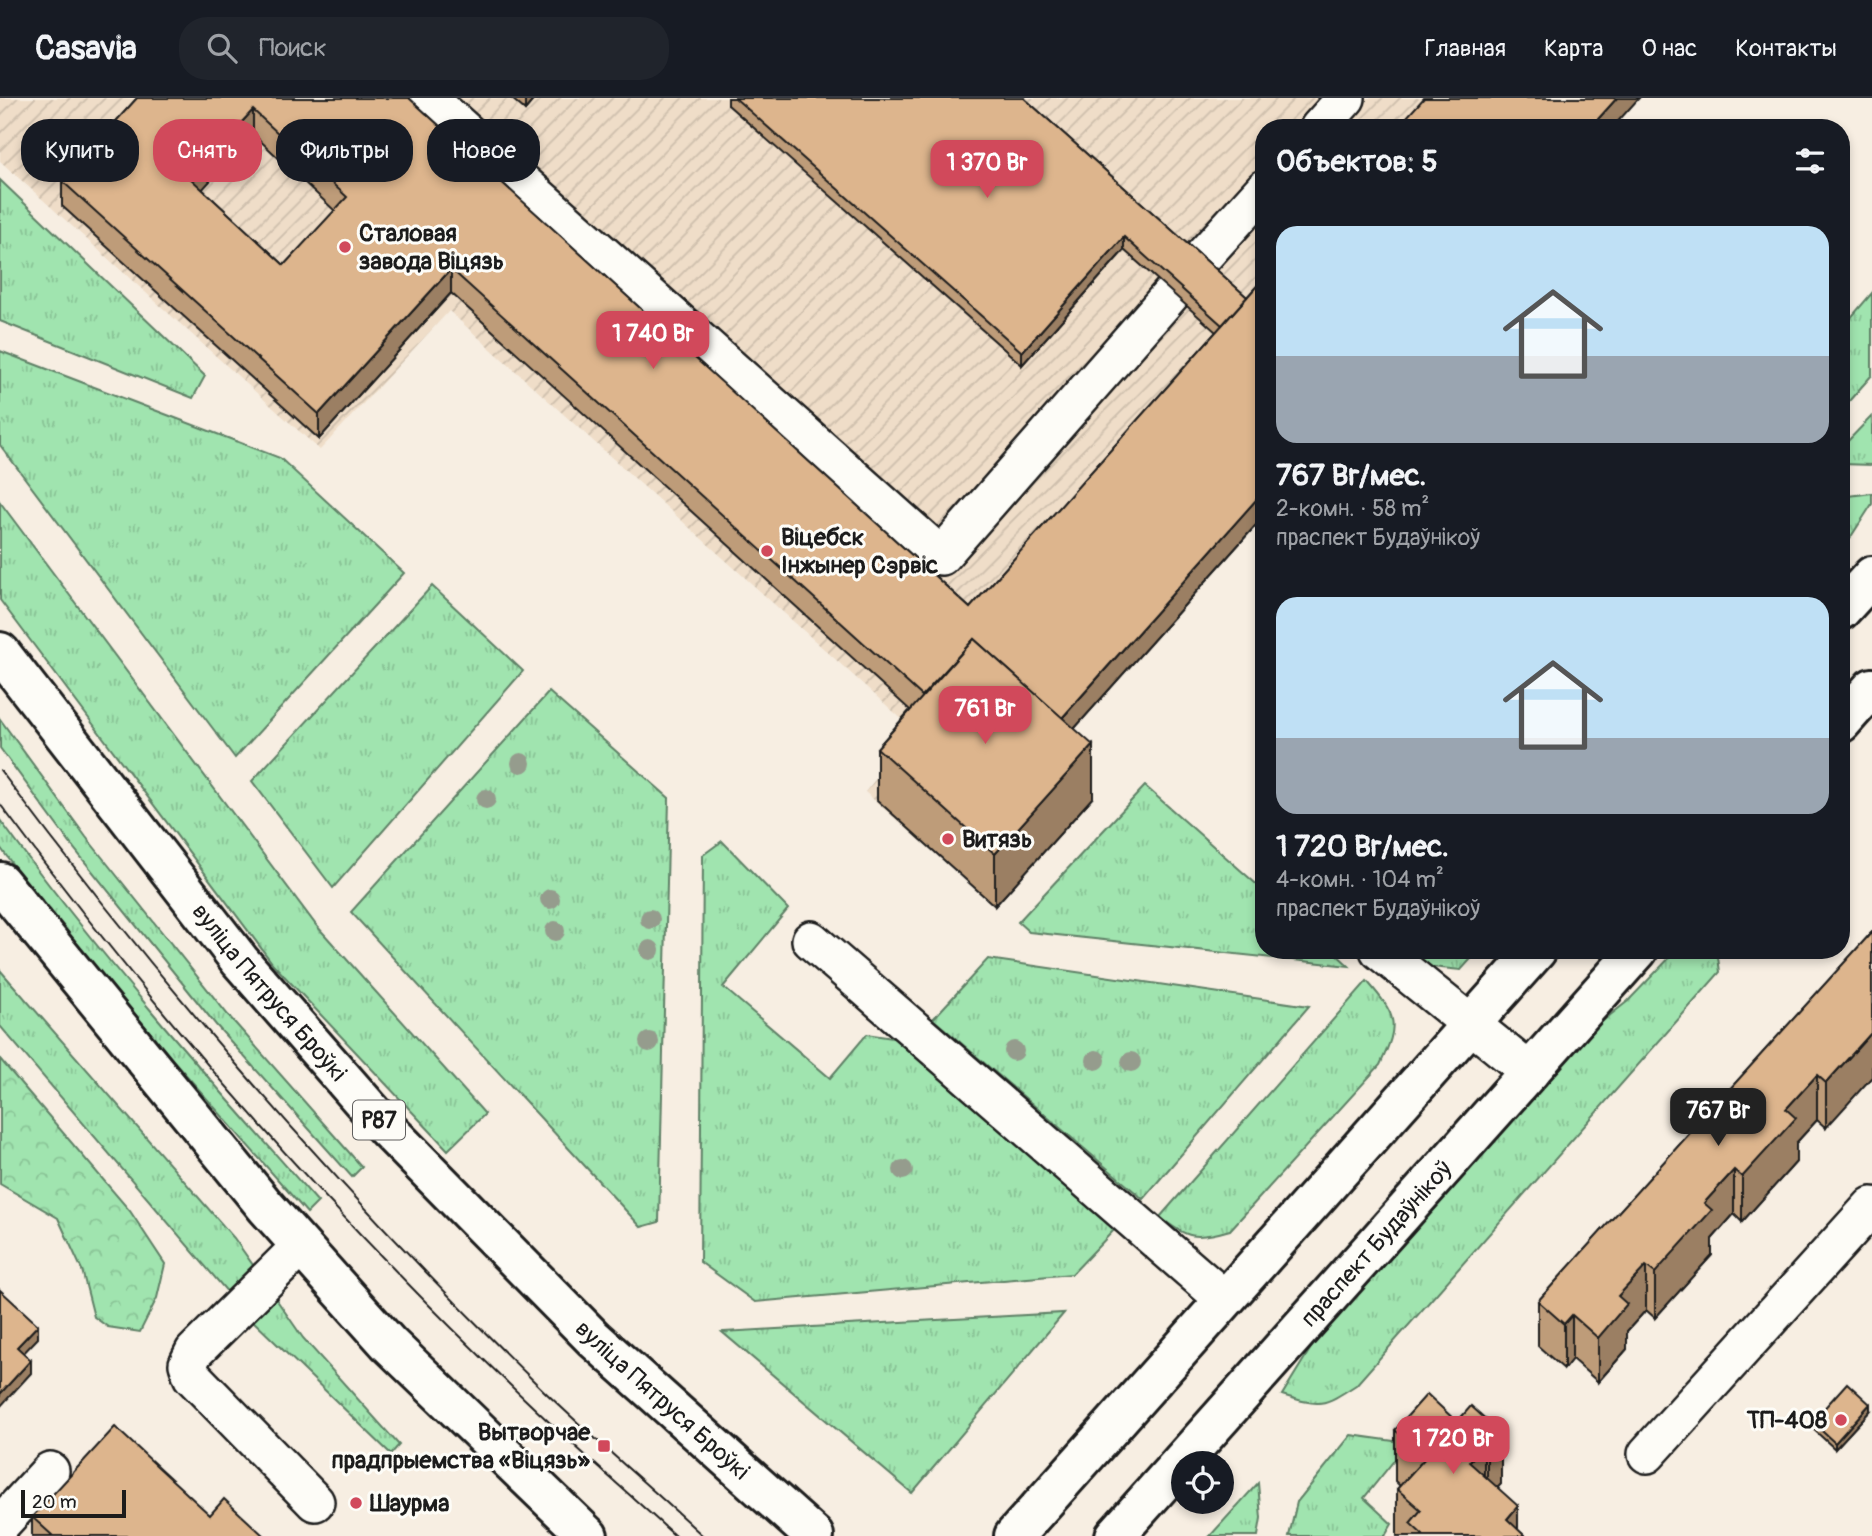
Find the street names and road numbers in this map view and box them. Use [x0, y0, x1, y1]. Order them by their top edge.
street label: вуліца Пятруся Броўкі [186, 898, 352, 1087]
road number: Р87 [353, 1100, 405, 1140]
street label: праспект Будаўнікоў [1295, 1155, 1458, 1333]
street label: вуліца Пятруся Броўкі [569, 1315, 755, 1486]

